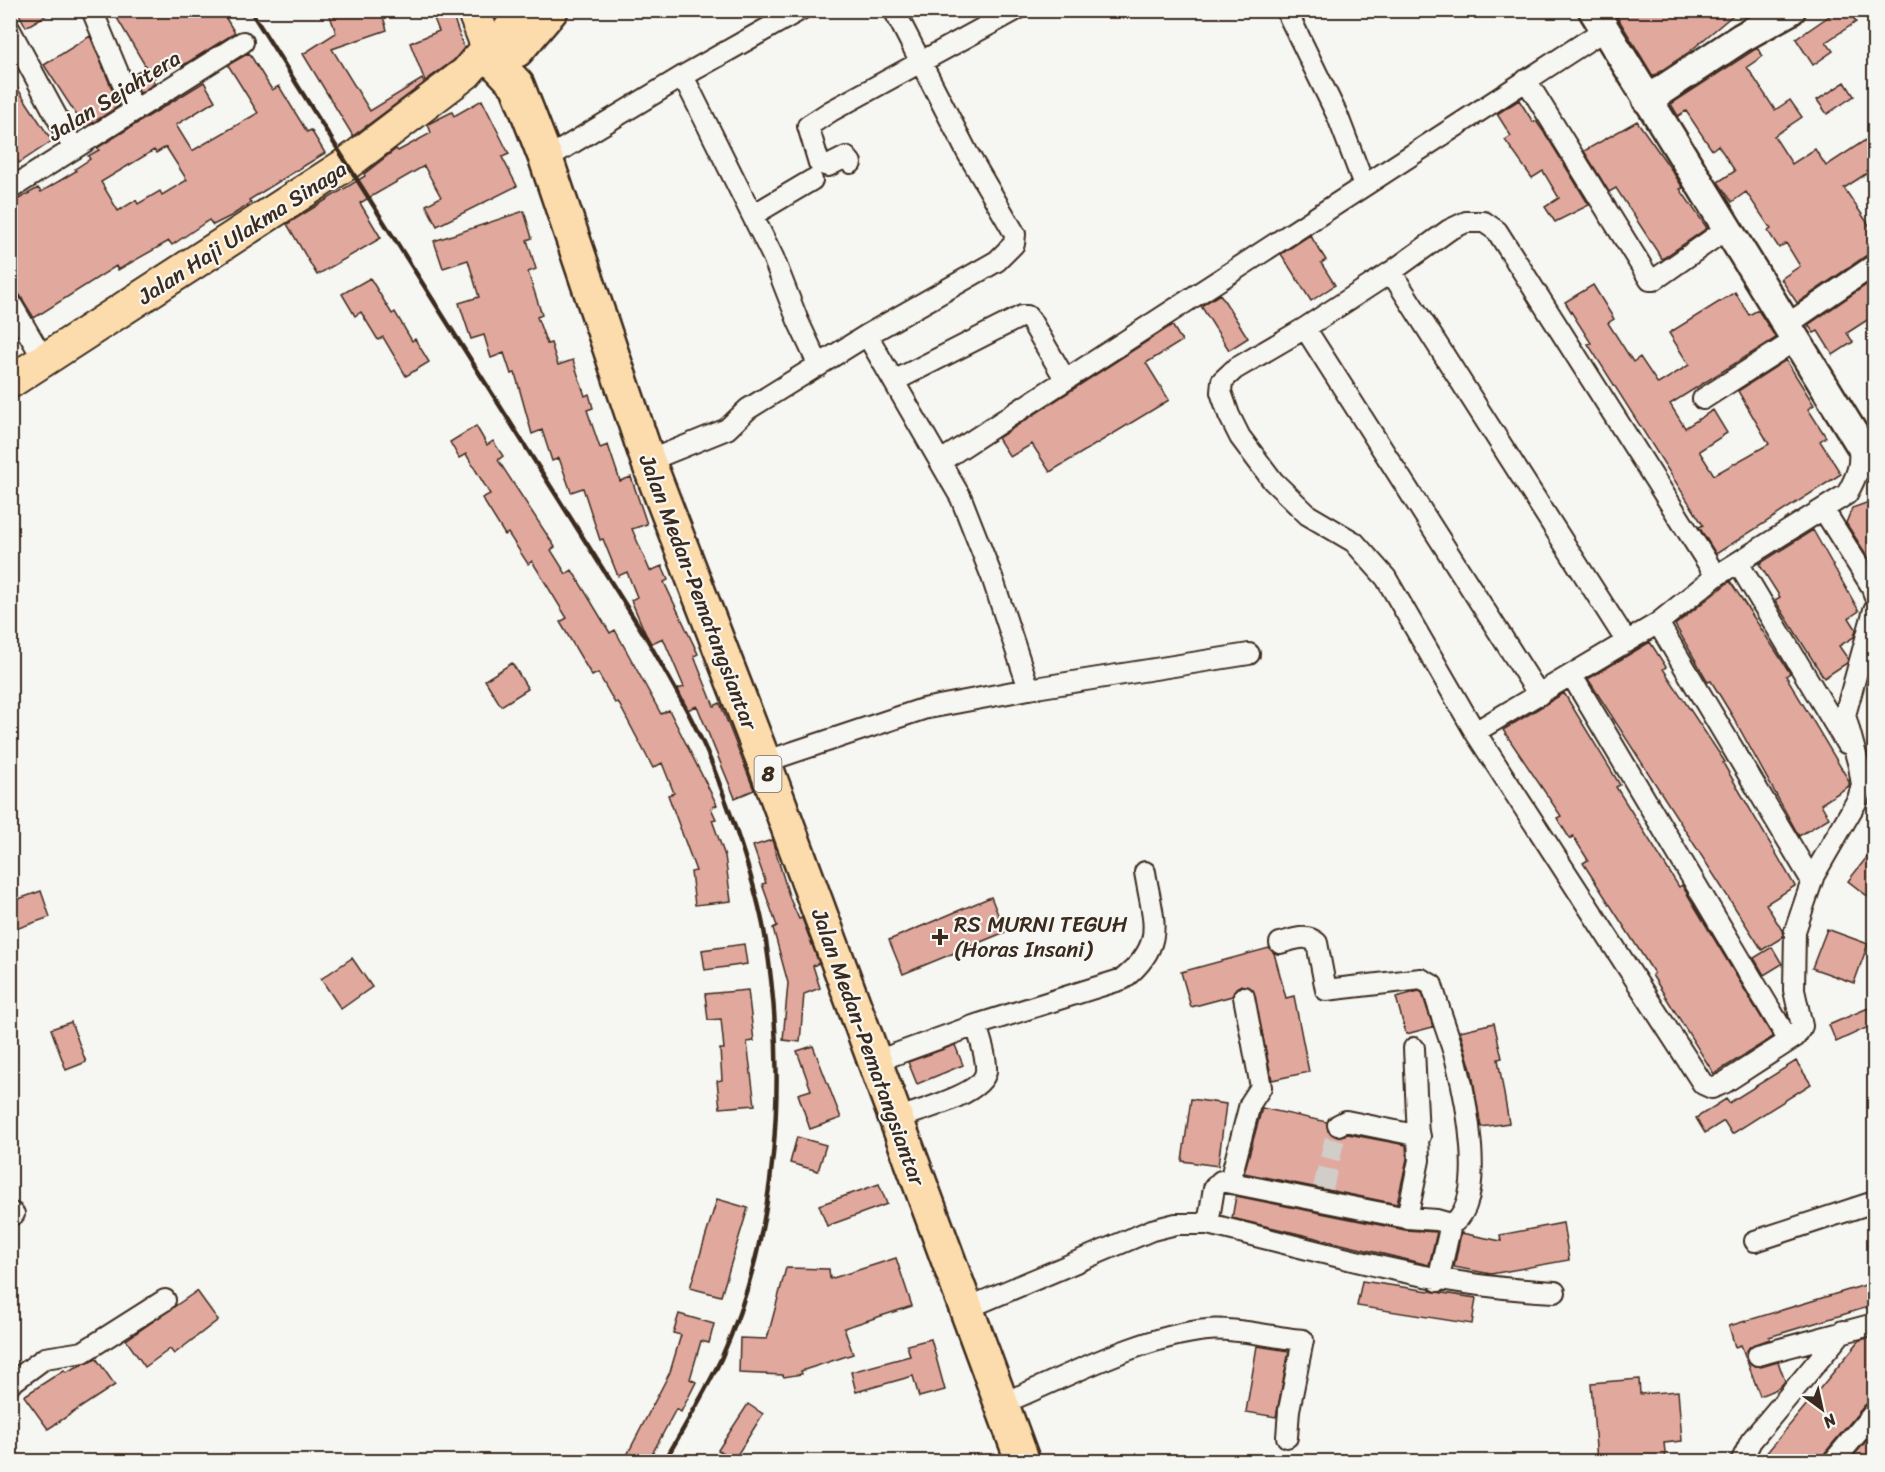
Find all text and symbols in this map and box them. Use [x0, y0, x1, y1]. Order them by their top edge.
street label: Jalan Sejahtera [39, 39, 188, 152]
street label: Jalan Haji Ulakma Sinaga [129, 150, 355, 316]
street label: Jalan Medan-Pematangsiantar [628, 448, 770, 737]
road number: 8 [754, 756, 782, 792]
street label: Jalan Medan-Pematangsiantar [800, 902, 937, 1192]
place label: RS MURNI TEGUH (Horas Insani) [954, 905, 1128, 969]
marker: RS MURNI TEGUH (Horas Insani) [931, 928, 949, 946]
north arrow [1792, 1379, 1852, 1439]
text: N [1817, 1405, 1843, 1437]

